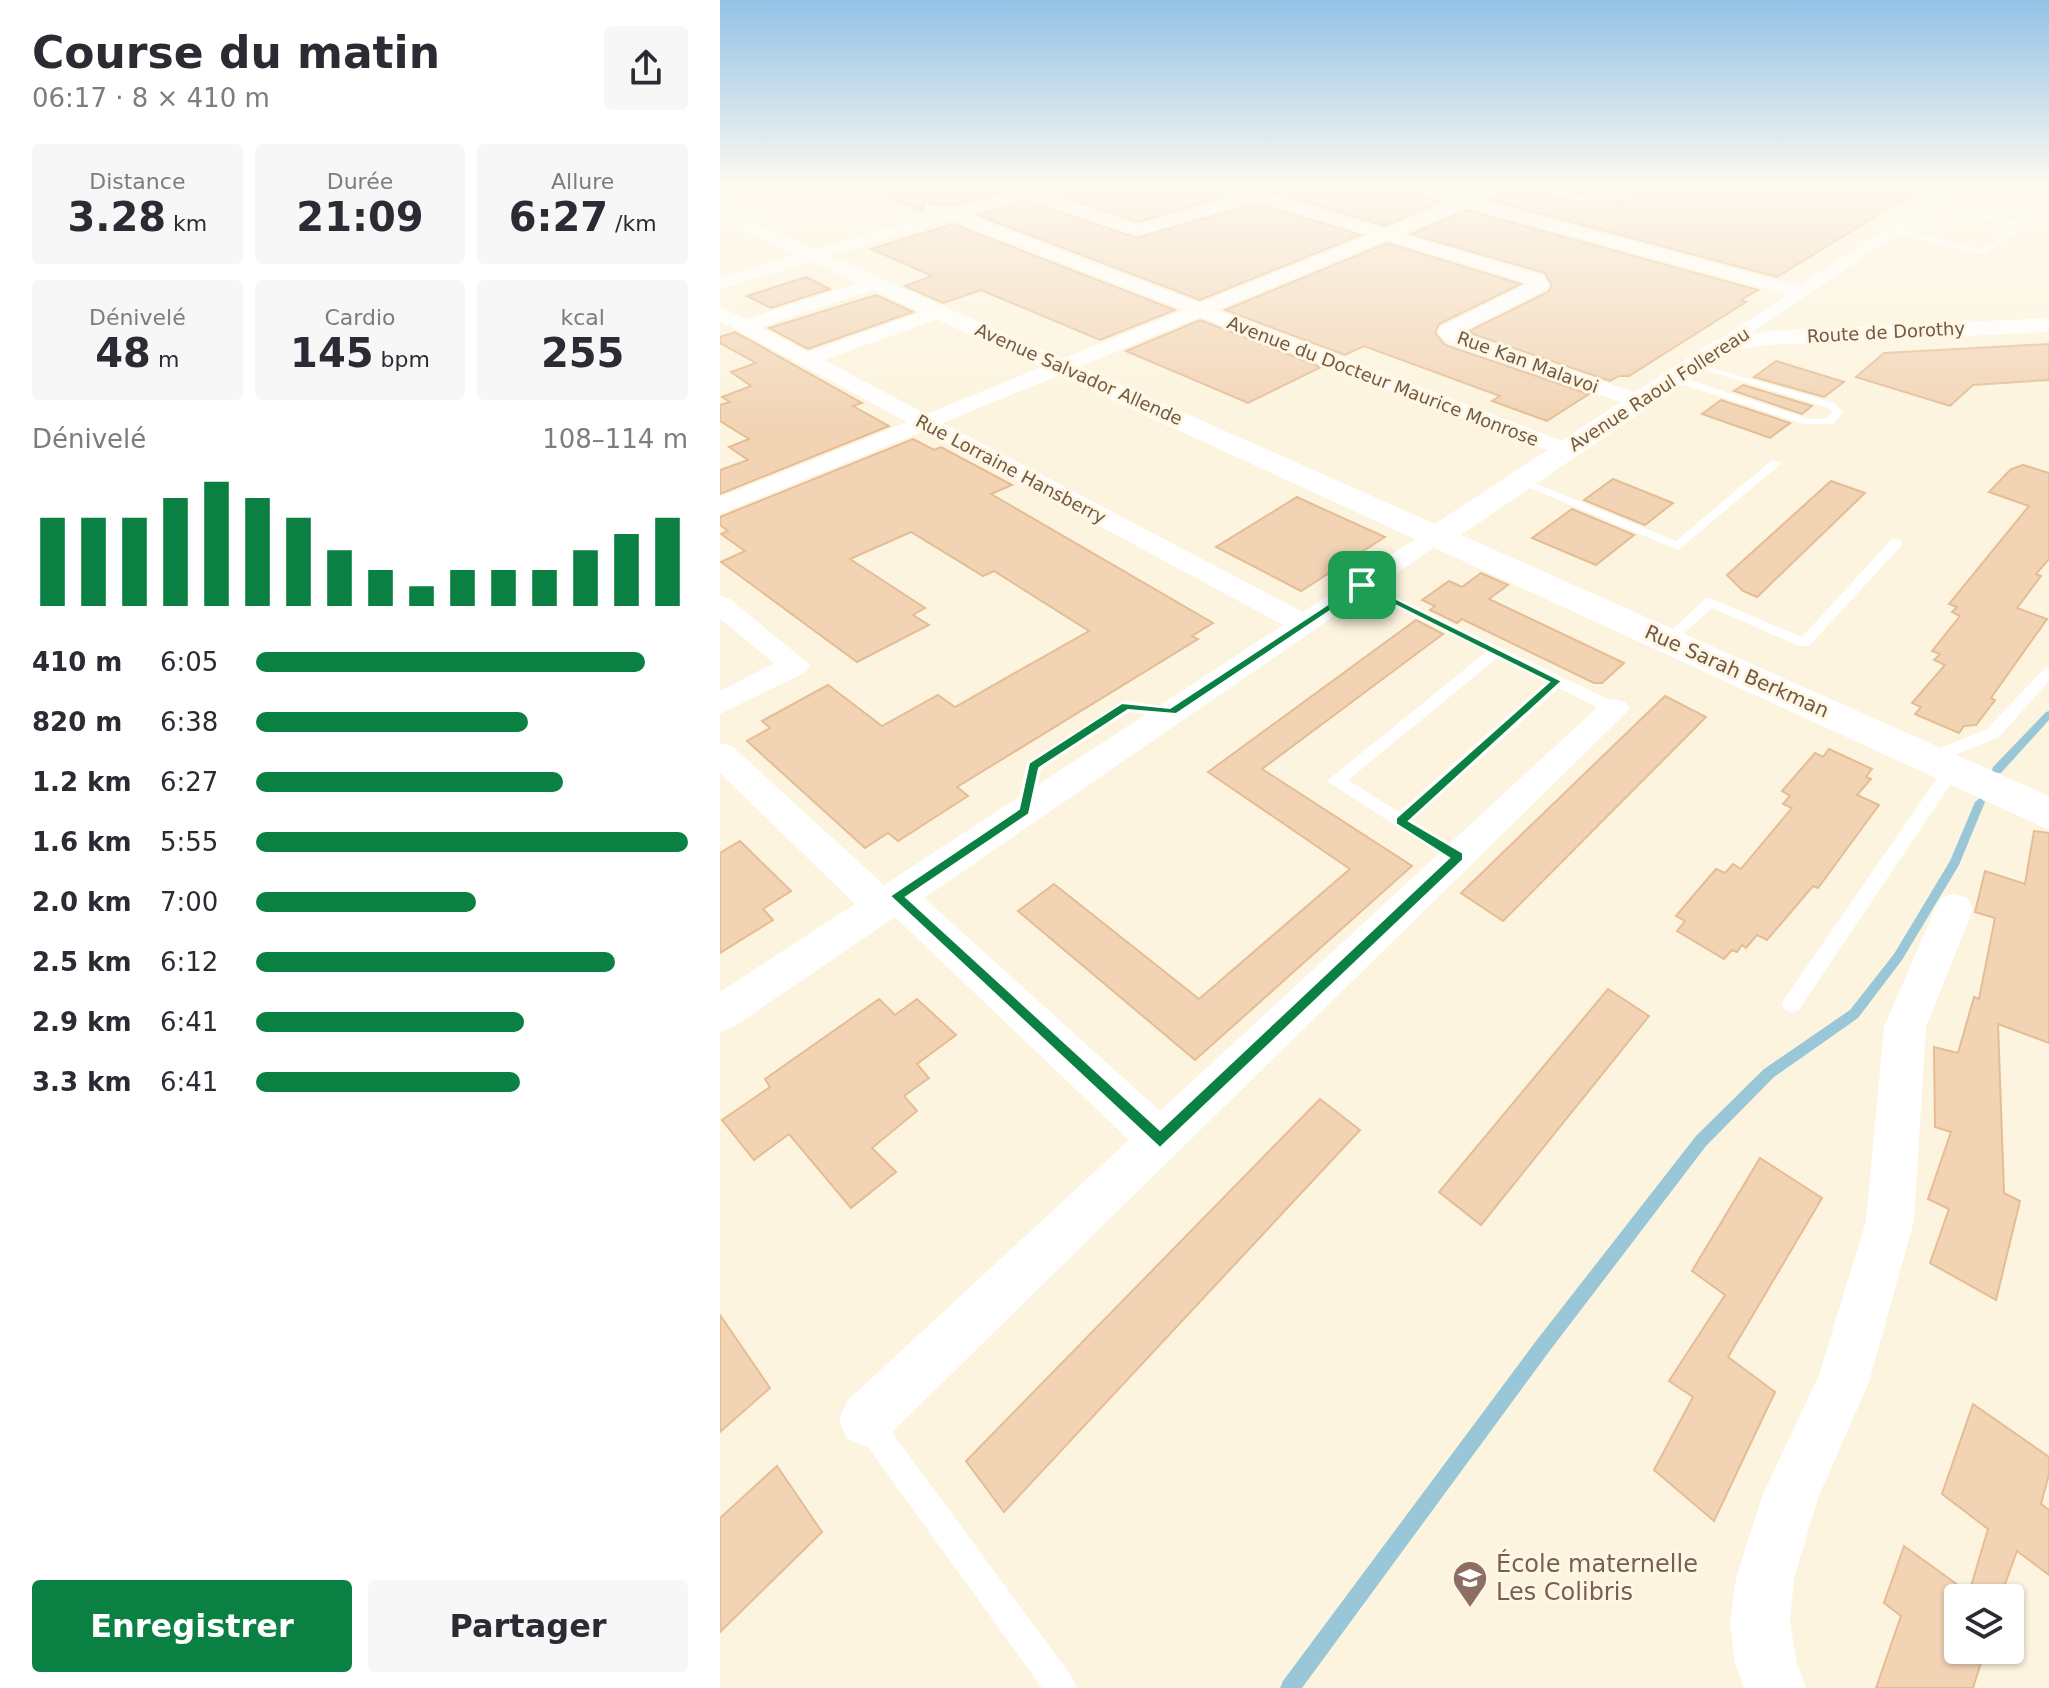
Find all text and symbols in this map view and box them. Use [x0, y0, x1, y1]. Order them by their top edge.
button: share [604, 26, 688, 110]
text: Course du matin [32, 27, 440, 78]
text: 06:17 · 8 × 410 m [32, 83, 270, 113]
text: Distance [89, 169, 185, 194]
text: Durée [327, 169, 393, 194]
text: Allure [551, 169, 614, 194]
text: 3.28 [67, 194, 166, 240]
text: 21:09 [296, 194, 424, 240]
text: 6:27 [509, 194, 608, 240]
text: km [166, 211, 207, 236]
text: /km [608, 211, 657, 236]
text: Dénivelé [89, 305, 186, 330]
text: Cardio [324, 305, 396, 330]
text: kcal [560, 305, 605, 330]
street label: Avenue du Docteur Maurice Monrose [1224, 312, 1542, 450]
street label: Route de Dorothy [1806, 317, 1966, 347]
street label: Avenue Salvador Allende [972, 319, 1186, 429]
street label: Avenue Raoul Follereau [1565, 323, 1753, 455]
street label: Rue Kan Malavoi [1454, 327, 1602, 397]
text: 48 [95, 330, 151, 376]
text: 145 [290, 330, 374, 376]
text: 255 [541, 330, 624, 376]
text: m [151, 347, 179, 372]
text: bpm [374, 347, 430, 372]
street label: Rue Lorraine Hansberry [912, 410, 1110, 528]
text: Dénivelé [32, 424, 146, 454]
text: 108–114 m [542, 424, 688, 454]
pin [1328, 551, 1396, 619]
icon: arrive [1340, 563, 1384, 607]
street label: Rue Sarah Berkman [1641, 620, 1833, 722]
text: 410 m [32, 647, 122, 677]
text: 6:05 [160, 647, 218, 677]
text: 820 m [32, 707, 122, 737]
text: 6:38 [160, 707, 218, 737]
text: 1.2 km [32, 767, 132, 797]
text: 6:27 [160, 767, 218, 797]
text: 1.6 km [32, 827, 132, 857]
text: 5:55 [160, 827, 218, 857]
text: 2.0 km [32, 887, 132, 917]
text: 7:00 [160, 887, 218, 917]
text: 2.5 km [32, 947, 132, 977]
text: 6:12 [160, 947, 218, 977]
text: 2.9 km [32, 1007, 132, 1037]
text: 6:41 [160, 1007, 218, 1037]
text: 3.3 km [32, 1067, 132, 1097]
text: 6:41 [160, 1067, 218, 1097]
place label: École maternelle Les Colibris [1496, 1549, 1698, 1606]
school or university icon: École maternelle Les Colibris [1451, 1559, 1489, 1609]
button: Enregistrer [32, 1580, 352, 1672]
button: Partager [368, 1580, 688, 1672]
map controls [1944, 1584, 2024, 1664]
button: layers [1944, 1584, 2024, 1664]

